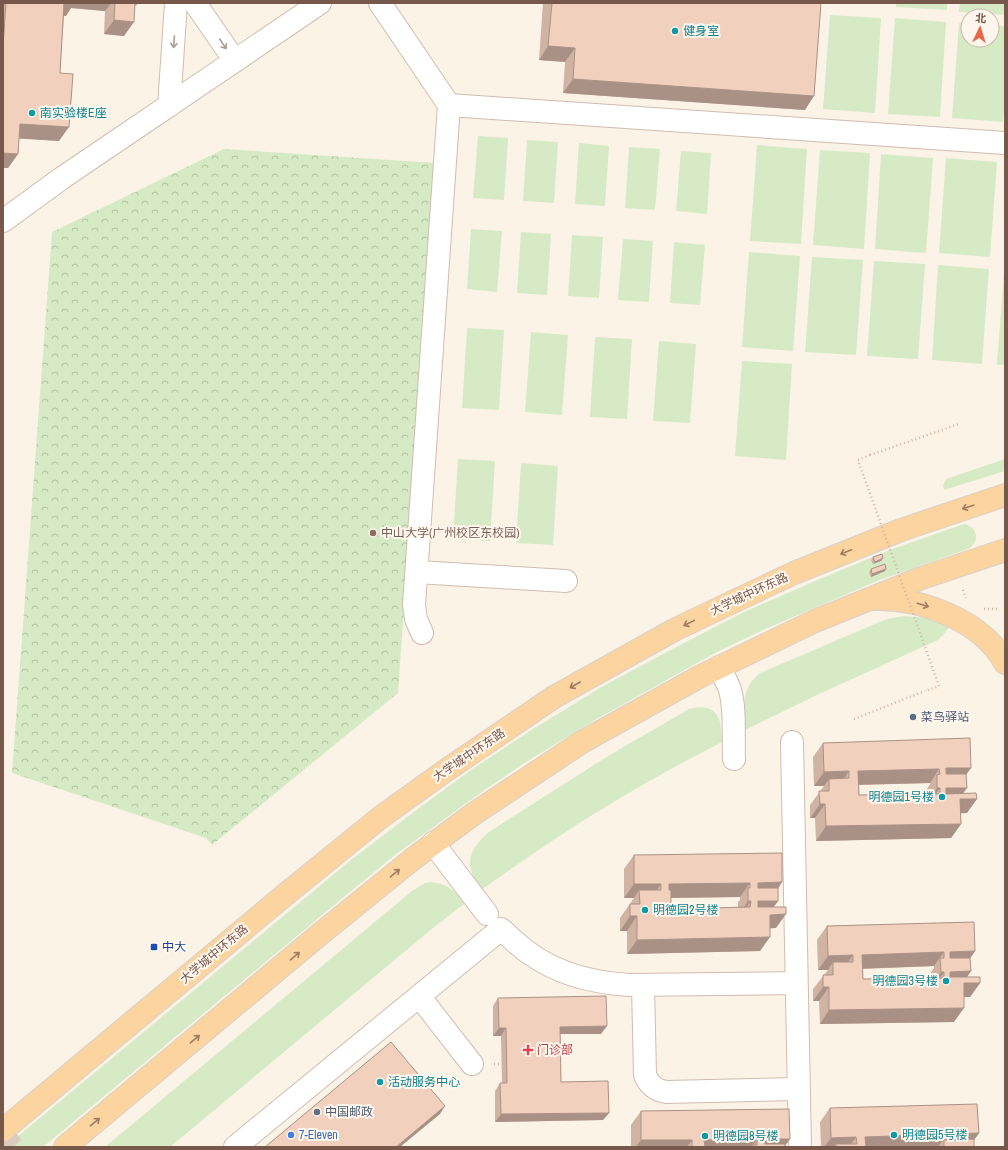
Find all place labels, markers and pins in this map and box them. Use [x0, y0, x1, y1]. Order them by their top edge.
place label: 健身室 [683, 23, 719, 39]
marker: 健身室 [670, 26, 680, 36]
place label: 南实验楼E座 [40, 105, 107, 121]
marker: 南实验楼E座 [27, 108, 37, 118]
place label: 中山大学(广州校区东校园) [381, 525, 520, 541]
marker: 中山大学(广州校区东校园) [368, 528, 378, 538]
place label: 菜鸟驿站 [921, 709, 969, 725]
marker: 菜鸟驿站 [908, 712, 918, 722]
place label: 明德园1号楼 [869, 789, 934, 805]
marker: 明德园1号楼 [937, 792, 947, 802]
place label: 明德园2号楼 [653, 902, 718, 918]
marker: 明德园2号楼 [640, 905, 650, 915]
place label: 中大 [162, 939, 186, 955]
marker: 中大 [149, 942, 159, 952]
place label: 明德园3号楼 [873, 973, 938, 989]
marker: 明德园3号楼 [941, 976, 951, 986]
place label: 门诊部 [537, 1042, 573, 1058]
marker: 门诊部 [522, 1044, 534, 1056]
place label: 活动服务中心 [388, 1074, 460, 1090]
marker: 活动服务中心 [375, 1077, 385, 1087]
place label: 中国邮政 [325, 1104, 373, 1120]
marker: 中国邮政 [312, 1107, 322, 1117]
place label: 7-Eleven [299, 1127, 338, 1143]
place label: 明德园5号楼 [902, 1127, 967, 1143]
place label: 明德园8号楼 [713, 1128, 778, 1144]
marker: 7-Eleven [286, 1130, 296, 1140]
marker: 明德园5号楼 [889, 1130, 899, 1140]
marker: 明德园8号楼 [700, 1131, 710, 1141]

